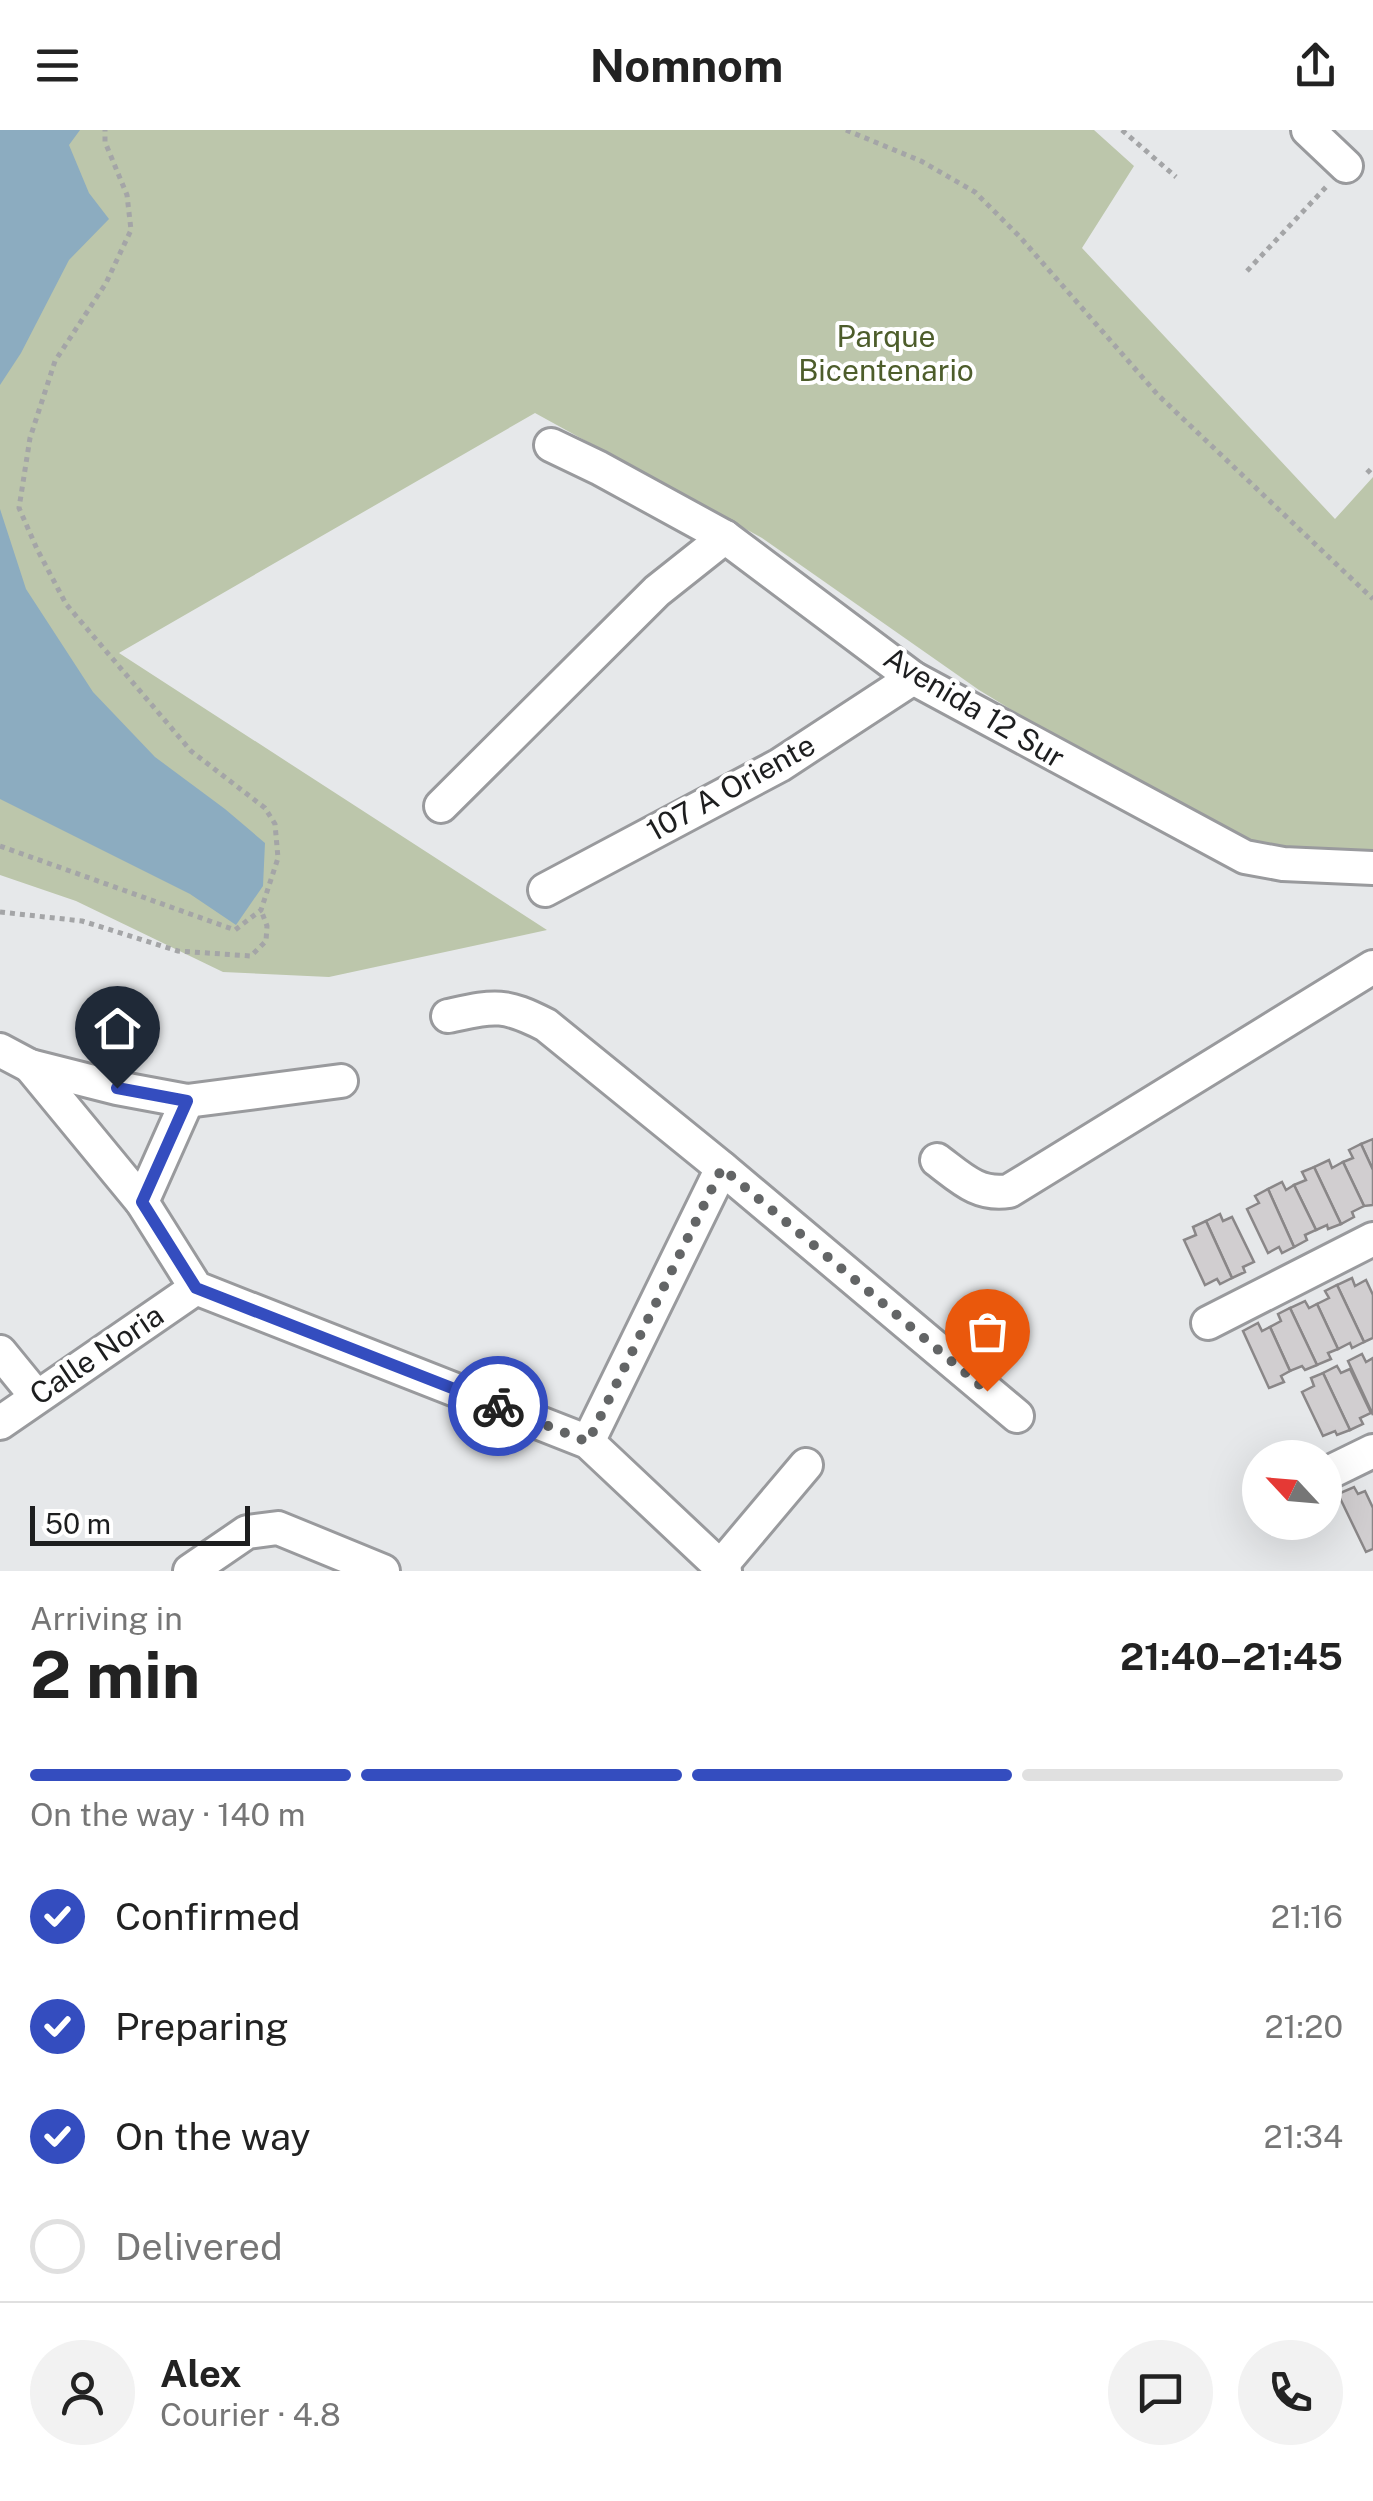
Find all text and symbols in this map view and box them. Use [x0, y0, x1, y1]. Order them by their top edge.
icon: menu [30, 38, 85, 93]
icon: share [1288, 38, 1343, 93]
text: Nomnom [590, 39, 783, 92]
park label: Parque Bicentenario [798, 318, 974, 388]
street label: Avenida 12 Sur [878, 639, 1071, 775]
street label: 107 A Oriente [640, 726, 821, 848]
pin [75, 986, 160, 1089]
icon: home [90, 1001, 145, 1056]
pin [945, 1289, 1030, 1392]
street label: Calle Noria [23, 1296, 170, 1412]
icon: bag [960, 1304, 1015, 1359]
courier [448, 1356, 548, 1456]
icon: bike [471, 1379, 526, 1434]
north arrow [1242, 1440, 1342, 1540]
map controls [1242, 1440, 1342, 1540]
scale bar [30, 1501, 250, 1546]
text: 50 m [45, 1507, 111, 1540]
text: Arriving in [30, 1600, 183, 1637]
text: 21:40–21:45 [1120, 1634, 1343, 1679]
text: 2 min [30, 1636, 200, 1713]
text: On the way · 140 m [30, 1796, 306, 1833]
icon: check [30, 1889, 85, 1944]
text: Confirmed [115, 1894, 300, 1939]
text: 21:16 [1271, 1898, 1343, 1935]
icon: check [30, 1999, 85, 2054]
text: Preparing [115, 2004, 289, 2049]
text: 21:20 [1264, 2008, 1343, 2045]
icon: check [30, 2109, 85, 2164]
text: On the way [115, 2114, 311, 2159]
text: 21:34 [1263, 2118, 1343, 2155]
text: Delivered [115, 2224, 283, 2269]
button: person [30, 2340, 135, 2445]
button: chat [1108, 2340, 1213, 2445]
button: phone [1238, 2340, 1343, 2445]
text: Alex [160, 2351, 242, 2396]
text: Courier · 4.8 [160, 2396, 341, 2433]

